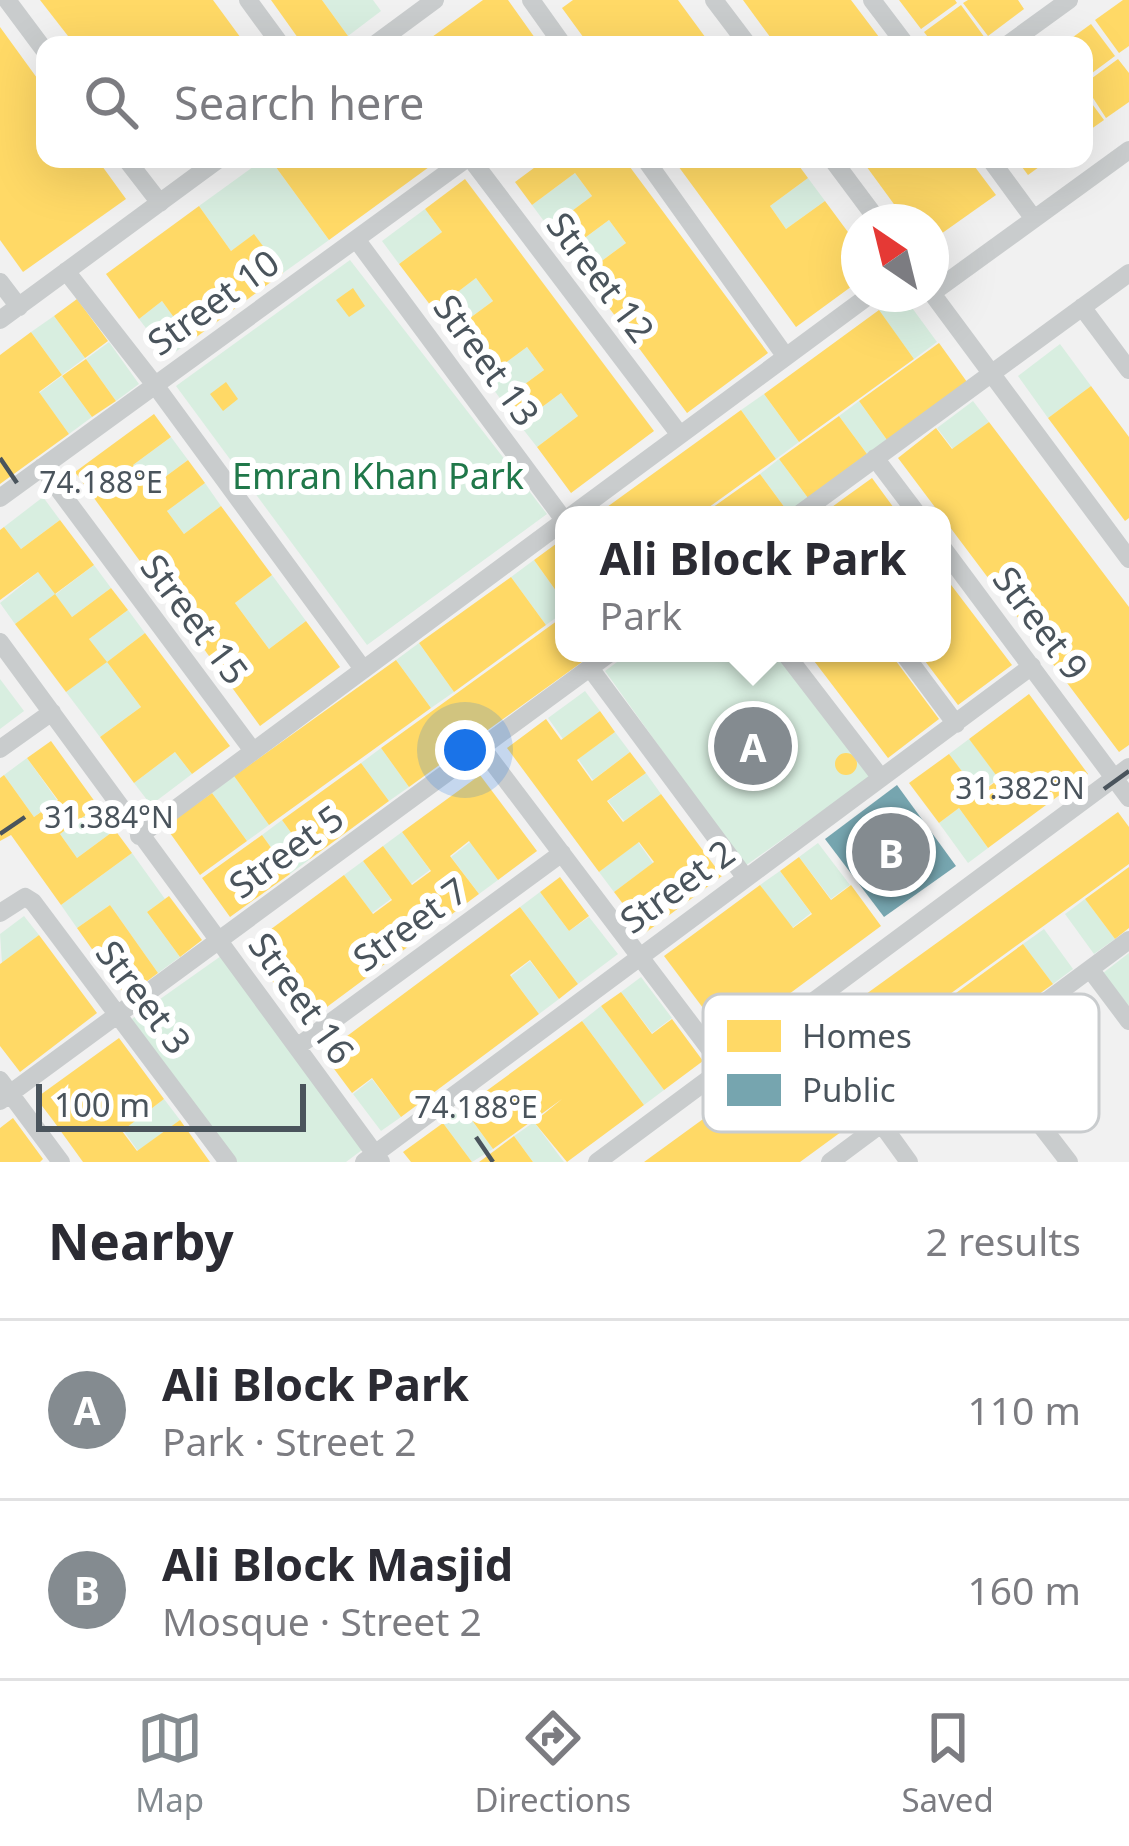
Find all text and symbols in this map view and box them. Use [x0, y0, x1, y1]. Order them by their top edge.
search box [36, 36, 1093, 168]
icon: search [78, 69, 144, 135]
text: Search here [174, 72, 424, 133]
street label: Street 12 [536, 202, 666, 352]
north arrow [841, 204, 949, 312]
street label: Street 10 [137, 238, 289, 366]
street label: Street 13 [423, 284, 551, 436]
park label: Emran Khan Park [232, 451, 524, 500]
text: 74.188°E [39, 461, 163, 502]
popup [555, 506, 951, 662]
text: Ali Block Park [600, 527, 906, 588]
street label: Street 15 [130, 544, 260, 694]
street label: Street 9 [982, 556, 1100, 690]
text: Park [600, 588, 682, 641]
pin: A [714, 701, 792, 791]
your location [435, 720, 495, 780]
text: 31.382°N [955, 767, 1085, 808]
street label: Street 5 [219, 793, 353, 909]
text: 31.384°N [44, 796, 174, 837]
pin: B [852, 807, 930, 897]
street label: Street 2 [610, 828, 744, 944]
street label: Street 7 [343, 866, 477, 982]
street label: Street 16 [238, 922, 366, 1074]
street label: Street 3 [85, 930, 203, 1064]
legend [703, 994, 1099, 1132]
text: Homes [802, 1013, 912, 1058]
text: Public [802, 1067, 896, 1112]
scale bar [36, 1078, 306, 1131]
text: 100 m [54, 1082, 150, 1127]
text: 74.188°E [414, 1086, 538, 1127]
text: Nearby [48, 1205, 234, 1275]
text: 2 results [926, 1214, 1081, 1267]
text: Ali Block Park [162, 1353, 469, 1414]
text: A [74, 1383, 101, 1436]
text: 110 m [967, 1383, 1081, 1436]
text: Park · Street 2 [162, 1414, 416, 1467]
text: Ali Block Masjid [162, 1533, 513, 1594]
text: B [74, 1563, 100, 1616]
text: 160 m [967, 1563, 1081, 1616]
text: Mosque · Street 2 [162, 1594, 482, 1647]
tab: Map [135, 1705, 204, 1822]
tab: Directions [474, 1705, 631, 1822]
tab: Saved [901, 1705, 994, 1822]

